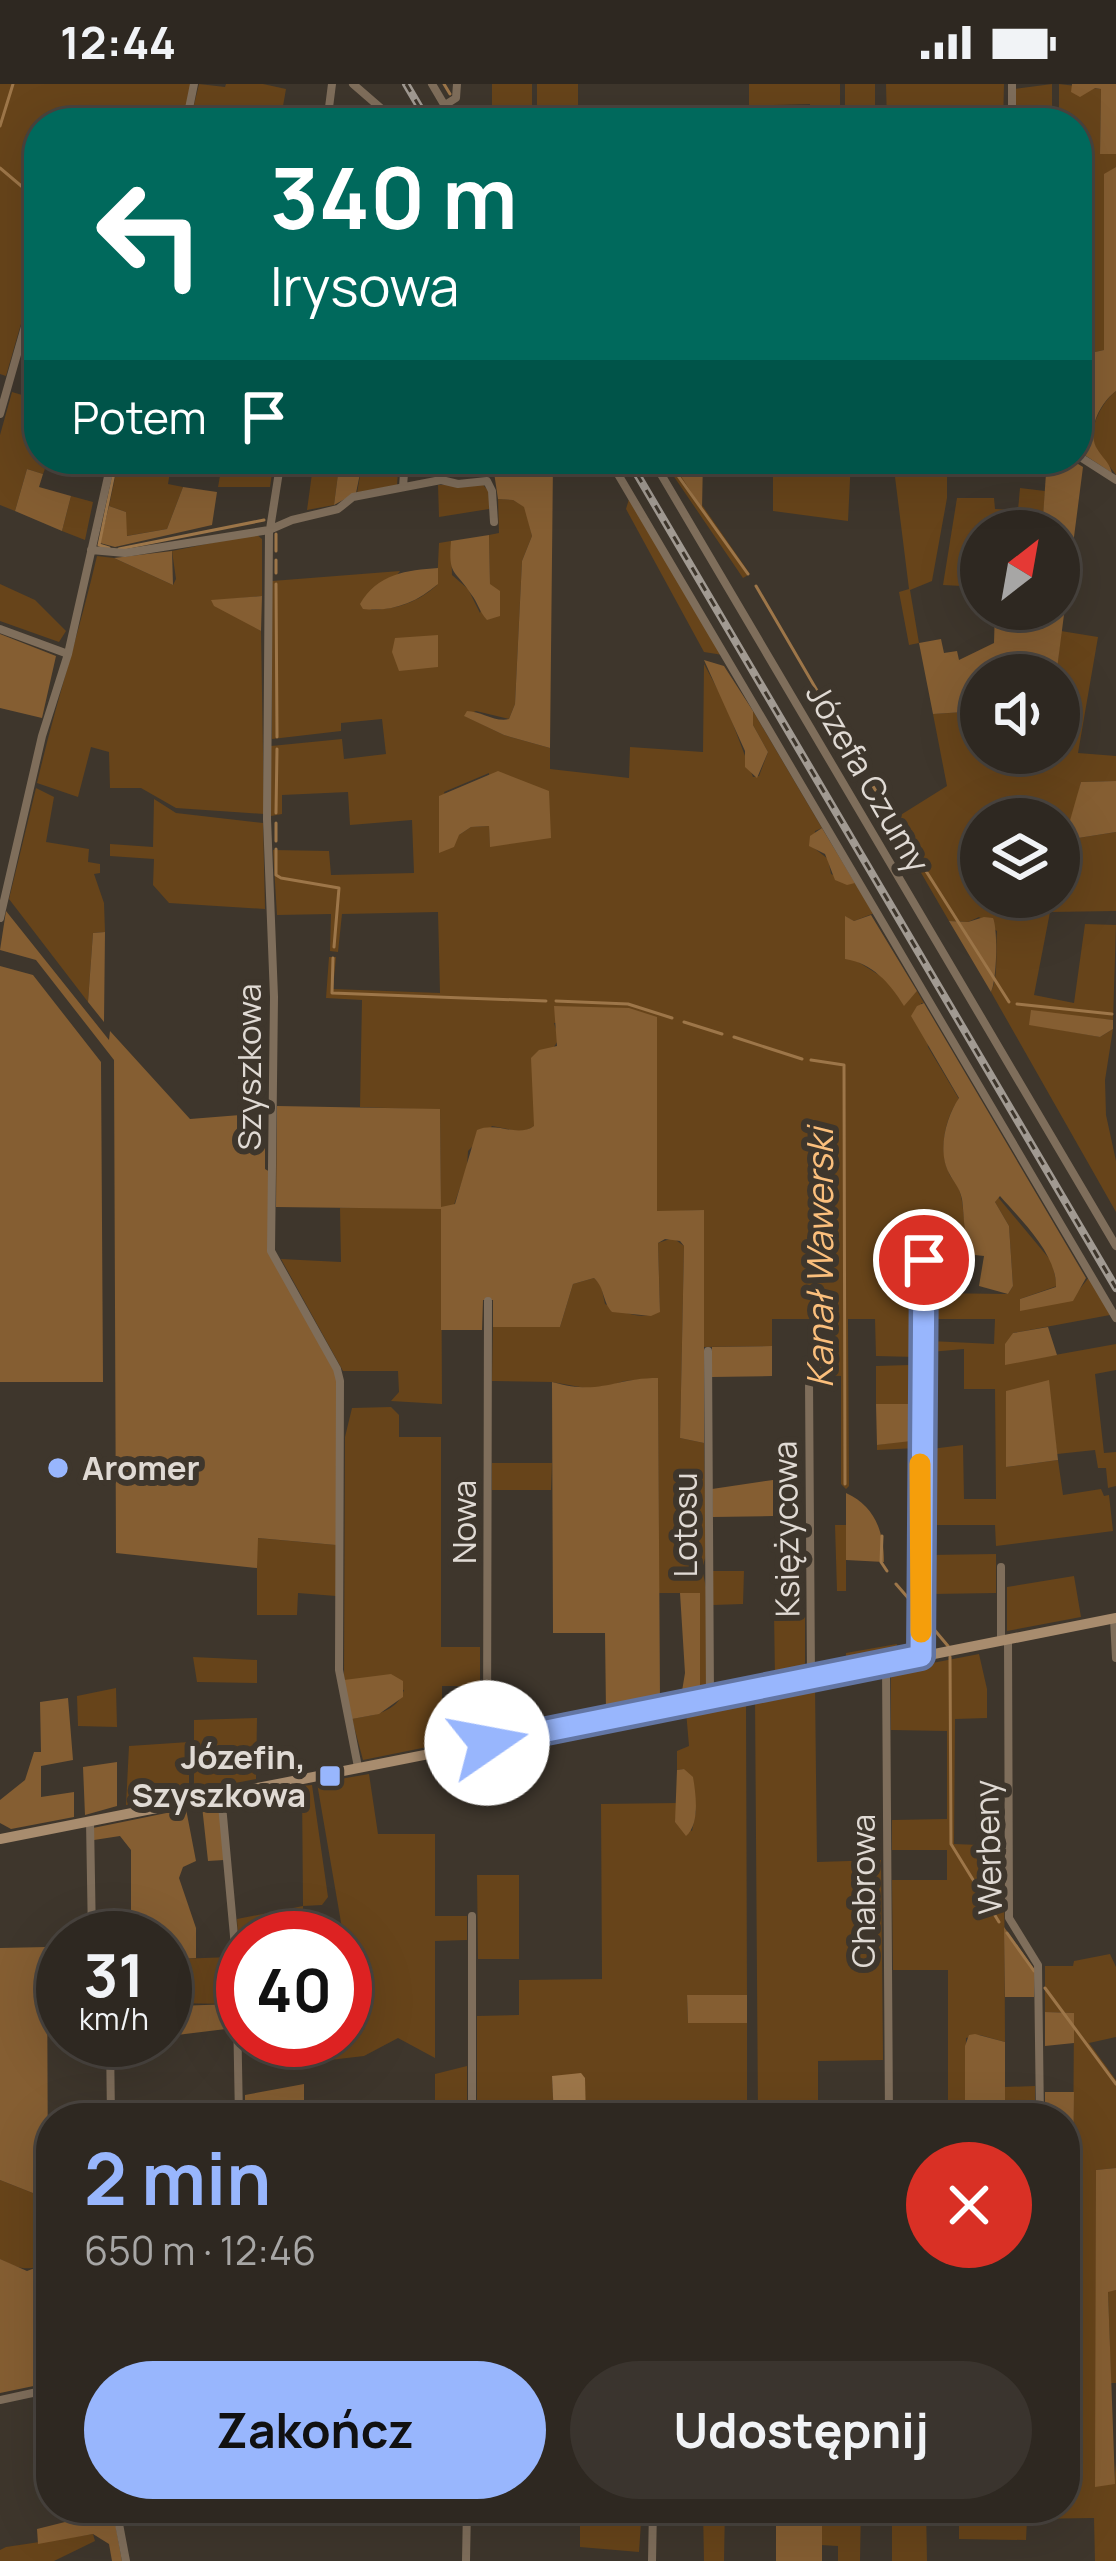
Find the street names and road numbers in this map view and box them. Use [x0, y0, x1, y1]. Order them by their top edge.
street label: Józefa Czumy [796, 675, 941, 880]
street label: Szyszkowa [226, 983, 271, 1151]
street label: Księżycowa [761, 1441, 810, 1617]
street label: Lotosu [662, 1472, 707, 1578]
street label: Nowa [441, 1480, 486, 1564]
street label: Werbeny [963, 1779, 1012, 1915]
street label: Chabrowa [840, 1814, 885, 1968]

